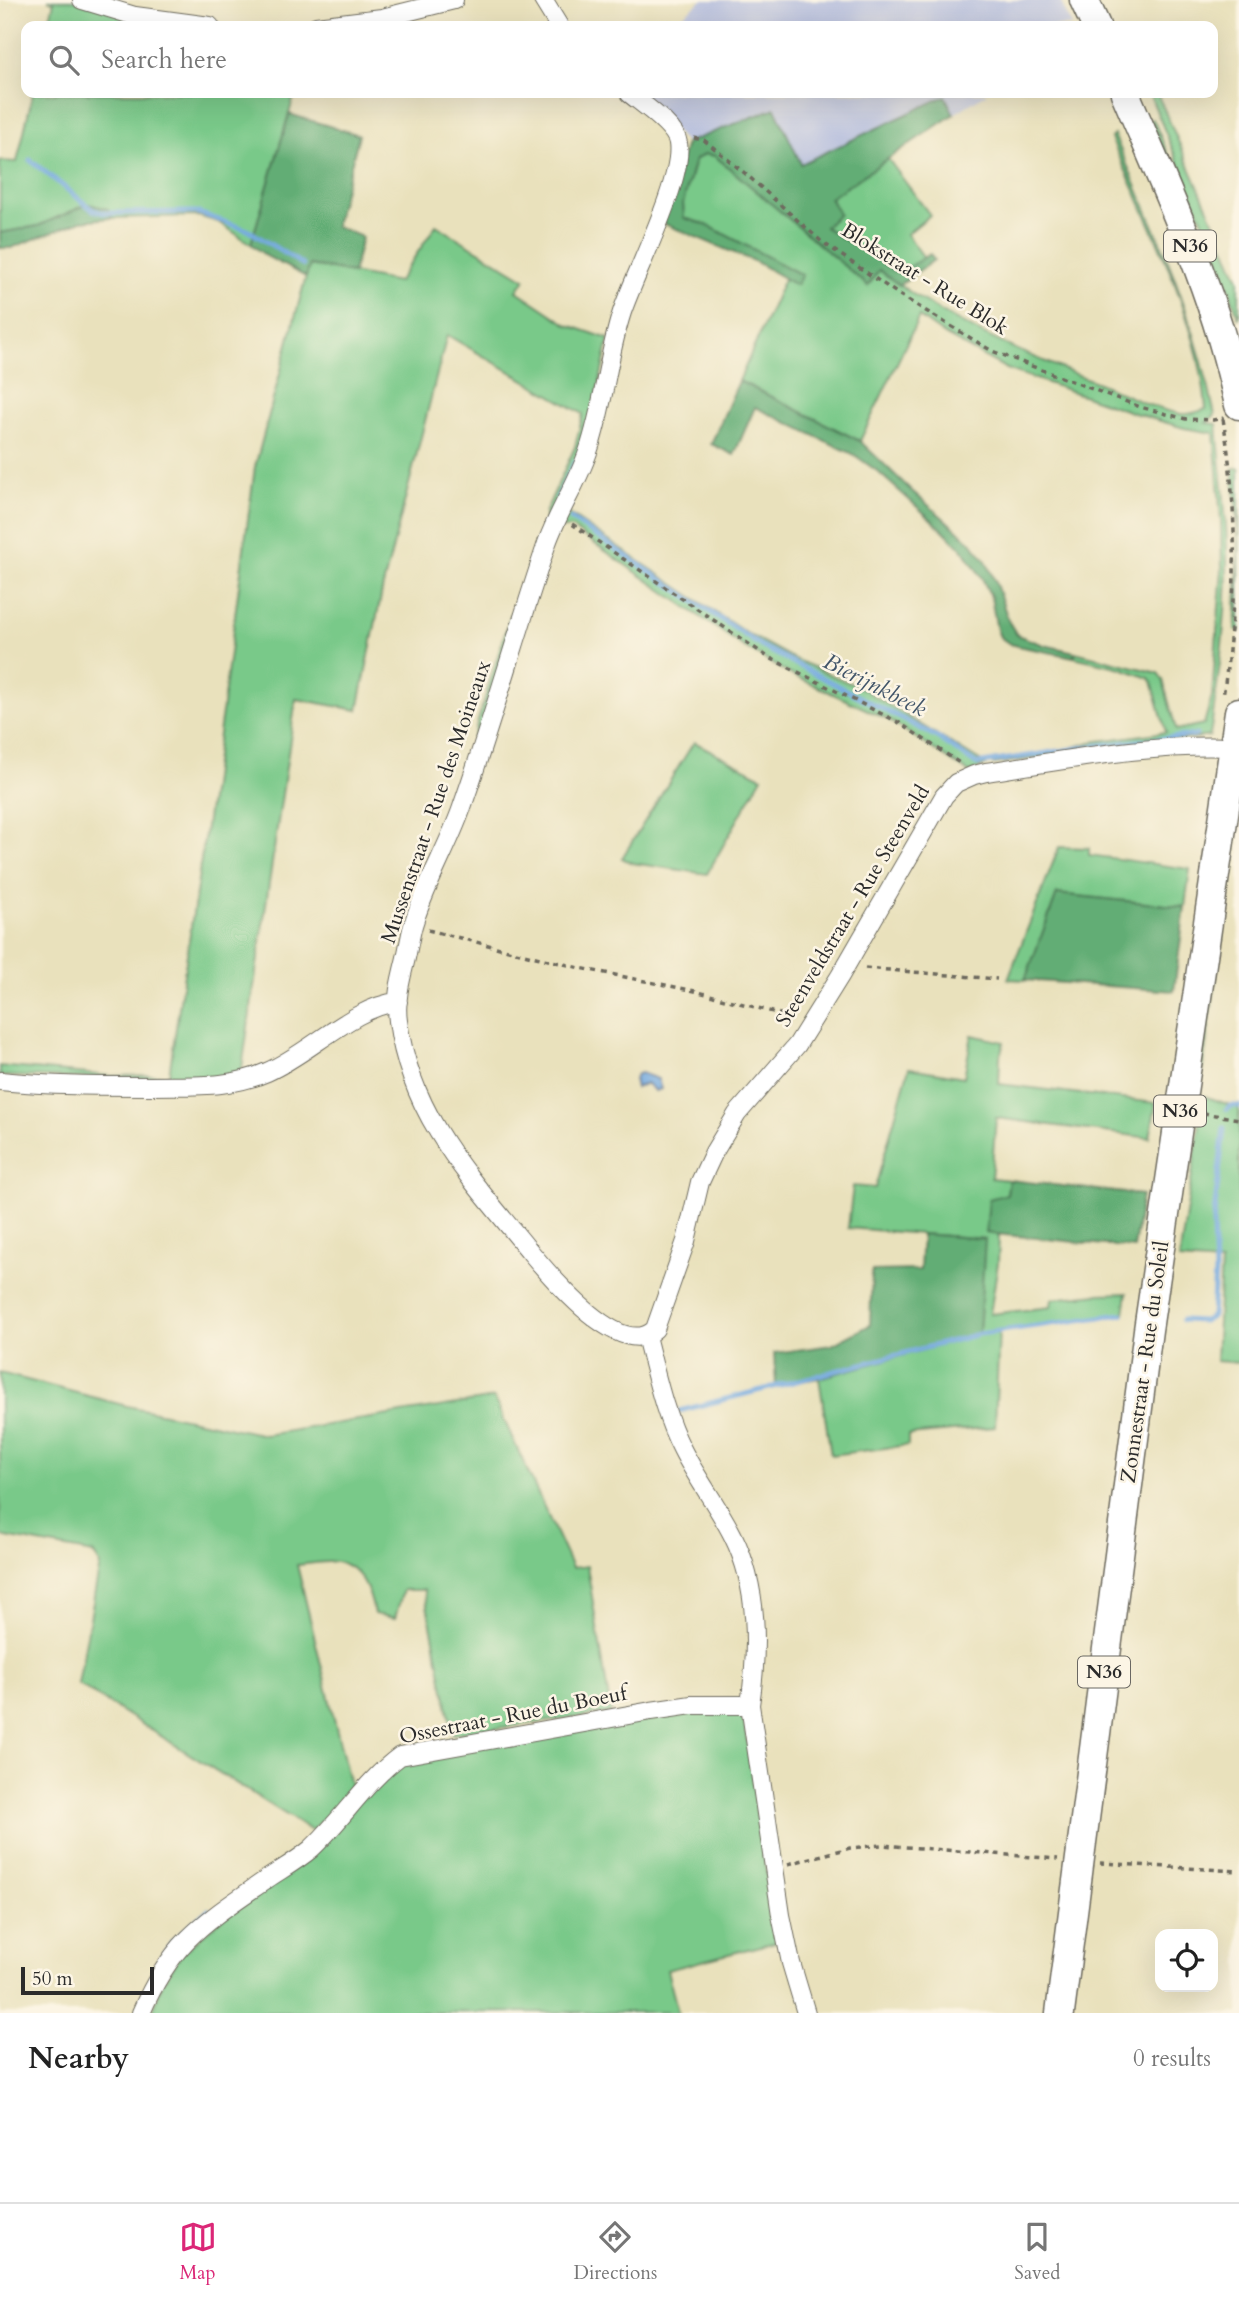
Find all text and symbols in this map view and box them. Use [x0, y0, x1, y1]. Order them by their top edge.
search box [21, 21, 1218, 98]
icon: search [45, 41, 83, 79]
text: Search here [101, 42, 227, 77]
street label: Blokstraat - Rue Blok [836, 216, 1015, 343]
road number: N36 [1164, 230, 1216, 262]
water label: Bierijnkbeek [818, 646, 932, 724]
street label: Mussenstraat - Rue des Moineaux [374, 656, 498, 947]
street label: Steenveldstraat - Rue Steenveld [769, 780, 937, 1032]
road number: N36 [1154, 1096, 1206, 1126]
street label: Zonnestraat - Rue du Soleil [1114, 1239, 1176, 1485]
road number: N36 [1078, 1656, 1130, 1688]
street label: Ossestraat - Rue du Boeuf [397, 1678, 633, 1751]
map controls [1155, 1929, 1218, 1992]
button: locate [1155, 1929, 1218, 1992]
scale bar [21, 1964, 154, 1996]
text: 50 m [32, 1966, 73, 1992]
text: Nearby [28, 2038, 129, 2079]
text: 0 results [1133, 2043, 1211, 2074]
tab: Map [179, 2218, 217, 2286]
tab: Directions [574, 2218, 657, 2286]
tab: Saved [1014, 2218, 1060, 2286]

